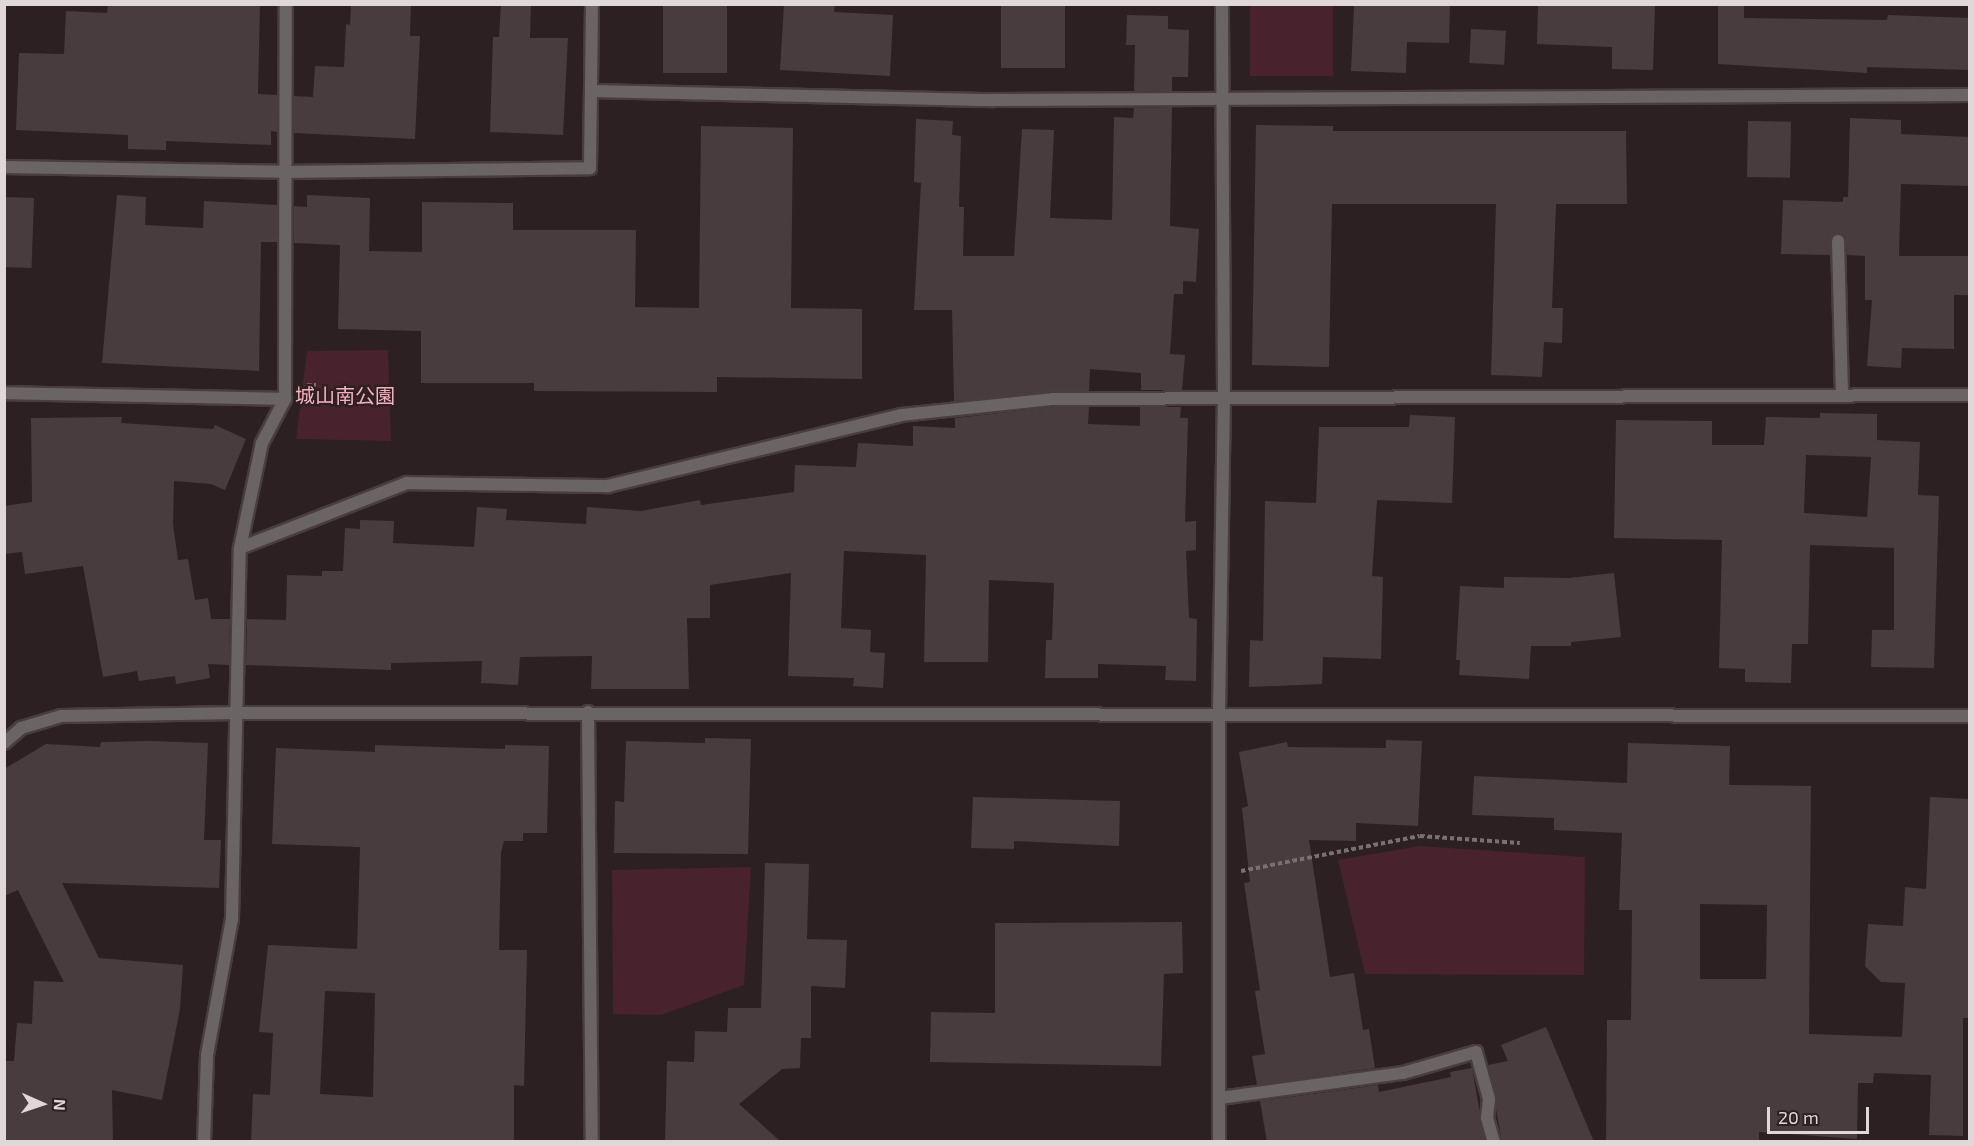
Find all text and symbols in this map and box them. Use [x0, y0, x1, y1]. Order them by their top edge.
park label: 城山南公園 [295, 383, 395, 407]
north arrow [12, 1074, 72, 1134]
scale bar [1770, 1095, 1872, 1133]
text: N [51, 1099, 70, 1111]
text: 20 m [1778, 1106, 1819, 1128]

